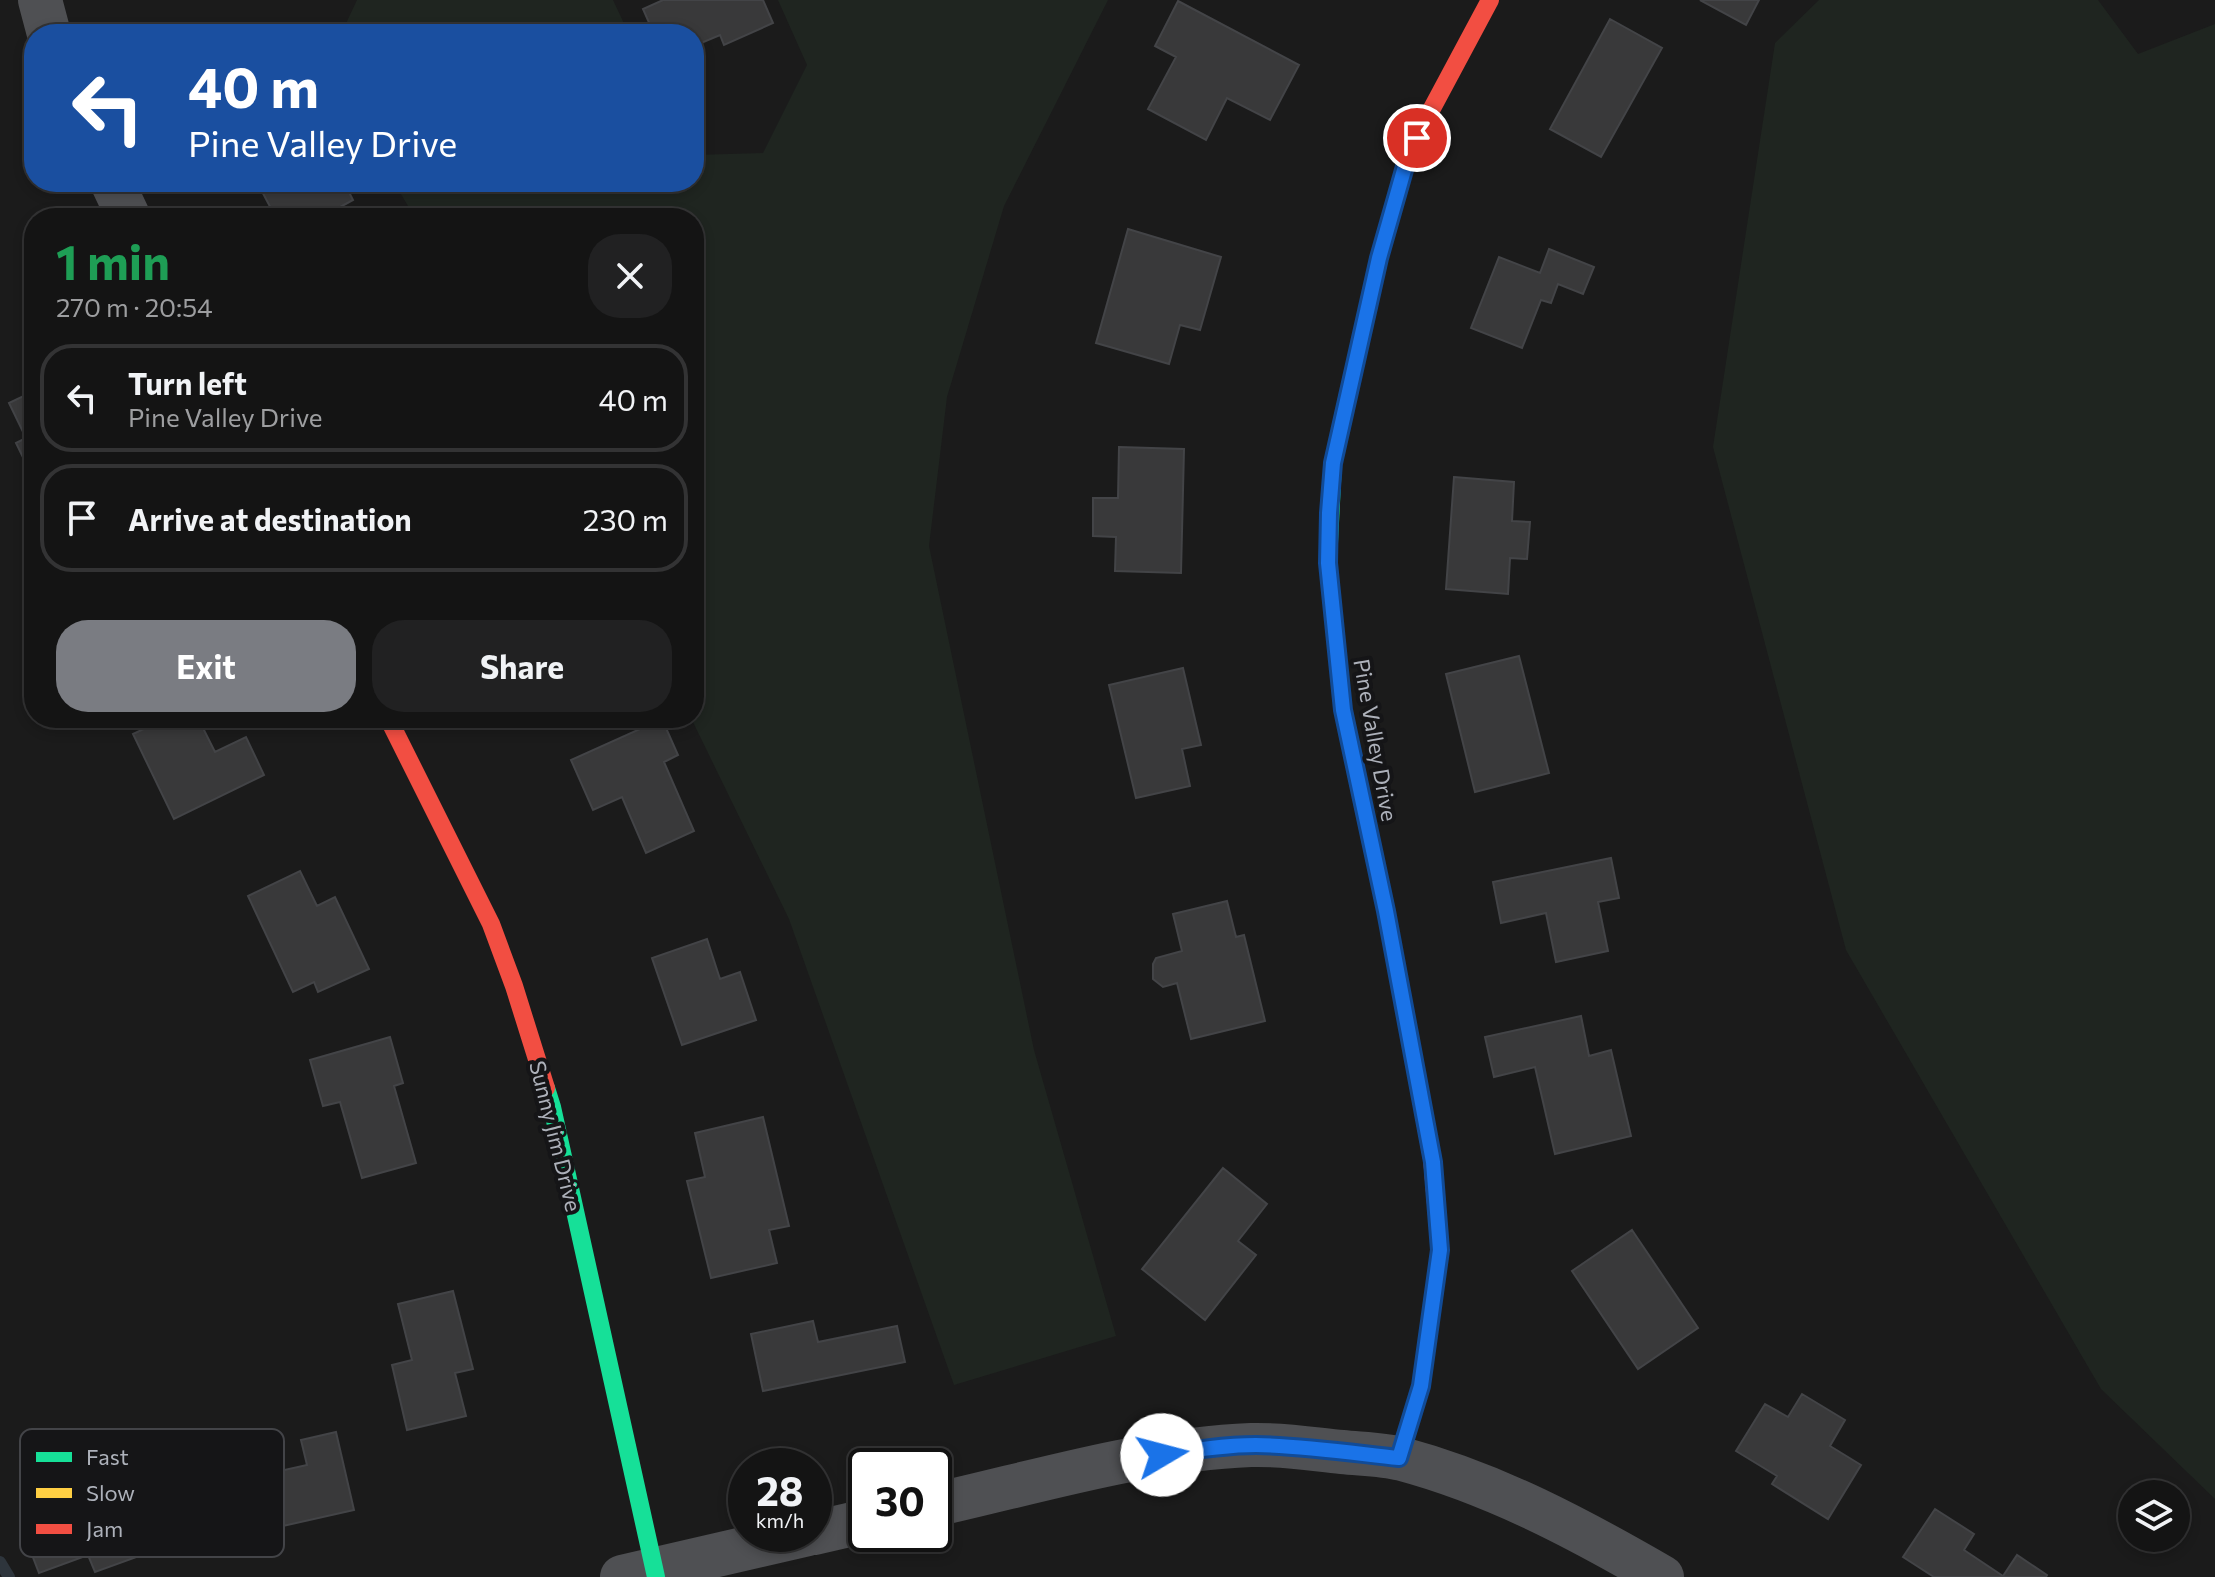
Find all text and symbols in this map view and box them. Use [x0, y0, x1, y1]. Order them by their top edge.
text: 40 m [188, 51, 319, 120]
icon: left [56, 56, 160, 160]
pin [1383, 104, 1451, 172]
icon: arrive [1395, 116, 1439, 160]
text: Pine Valley Drive [188, 120, 457, 164]
text: 1 min [56, 231, 170, 290]
button: close [588, 234, 672, 318]
text: 270 m · 20:54 [56, 291, 213, 322]
text: Turn left [128, 364, 247, 401]
icon: left [60, 376, 104, 420]
text: 40 m [599, 380, 668, 417]
text: Pine Valley Drive [128, 401, 323, 432]
icon: arrive [60, 496, 104, 540]
text: Arrive at destination [128, 500, 412, 537]
text: 230 m [583, 500, 668, 537]
button: Exit [56, 620, 356, 712]
button: Share [372, 620, 672, 712]
street label: Pine Valley Drive [1348, 657, 1404, 823]
street label: Sunny Jim Drive [524, 1058, 588, 1214]
position arrow [1120, 1413, 1204, 1497]
legend [20, 1429, 284, 1557]
text: Fast [86, 1443, 129, 1470]
speed limit sign: 30 [848, 1448, 952, 1552]
text: 28 [756, 1465, 804, 1514]
text: Slow [86, 1479, 135, 1506]
map controls [2118, 1480, 2190, 1552]
button: layers [2118, 1480, 2190, 1552]
text: km/h [756, 1508, 804, 1532]
text: Jam [86, 1515, 123, 1542]

